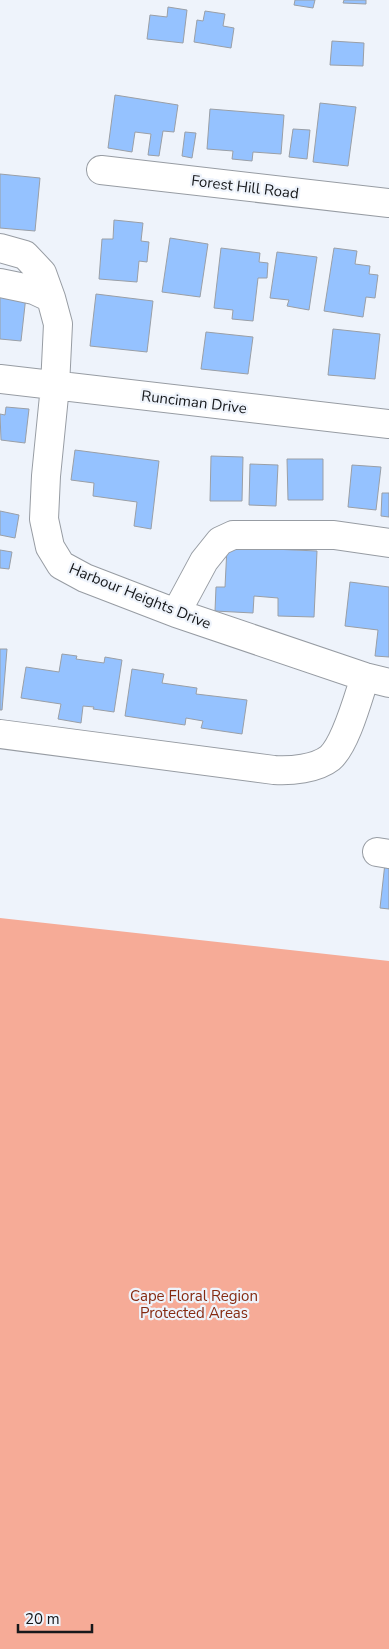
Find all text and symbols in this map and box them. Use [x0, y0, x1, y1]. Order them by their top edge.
street label: Forest Hill Road [190, 170, 300, 204]
street label: Runciman Drive [140, 386, 248, 418]
street label: Harbour Heights Drive [66, 558, 214, 634]
park label: Cape Floral Region Protected Areas [130, 1286, 258, 1323]
scale bar [18, 1602, 91, 1634]
text: 20 m [25, 1609, 60, 1629]

